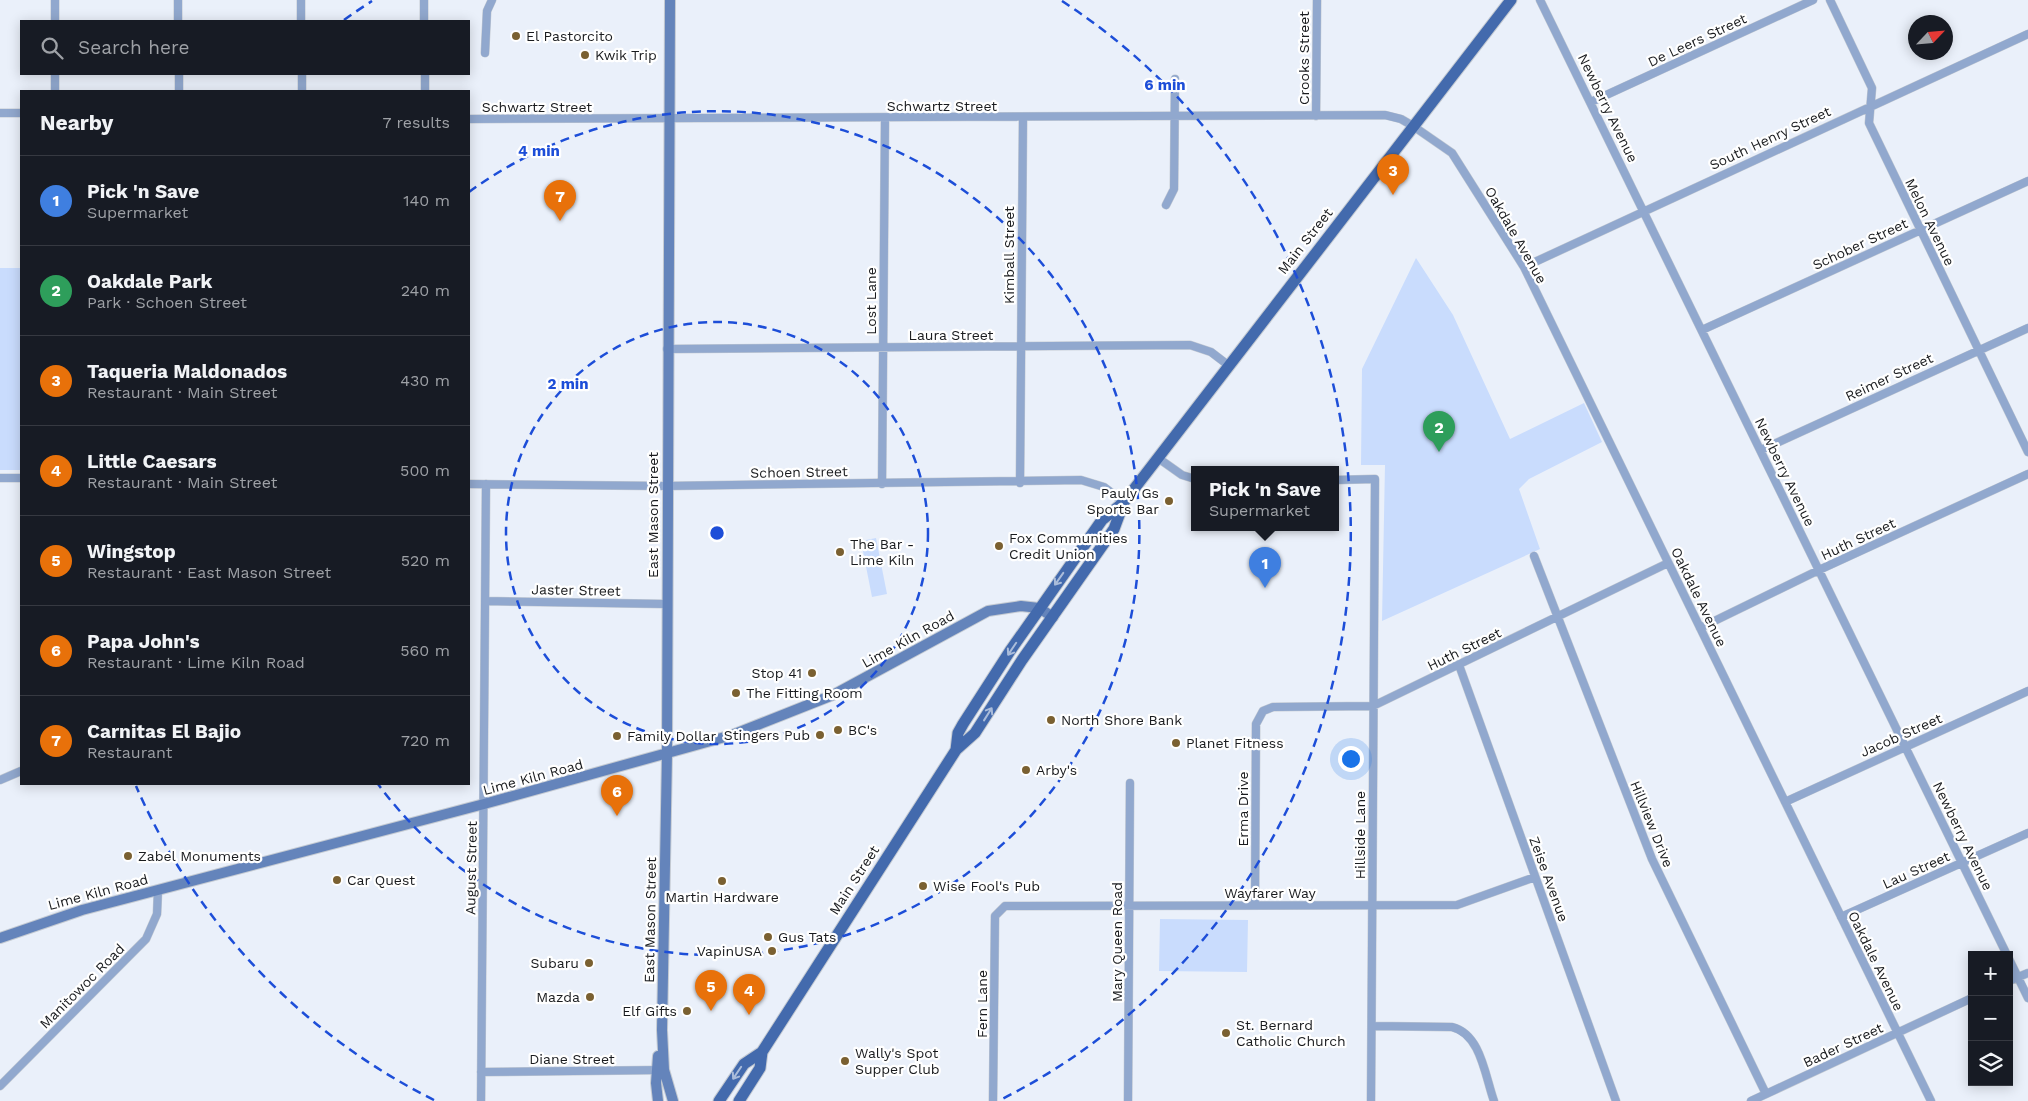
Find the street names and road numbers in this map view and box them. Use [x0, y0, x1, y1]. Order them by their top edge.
street label: De Leers Street [1645, 10, 1749, 70]
street label: Crooks Street [1296, 11, 1312, 105]
street label: Newberry Avenue [1575, 51, 1641, 165]
street label: Schwartz Street [887, 98, 997, 114]
street label: Schwartz Street [482, 99, 592, 115]
street label: South Henry Street [1707, 103, 1833, 173]
street label: Melon Avenue [1902, 176, 1958, 268]
street label: Oakdale Avenue [1482, 184, 1550, 286]
street label: Main Street [1274, 205, 1336, 277]
street label: Kimball Street [1001, 206, 1017, 304]
street label: Schober Street [1810, 215, 1910, 273]
street label: Lost Lane [863, 267, 879, 335]
street label: Laura Street [909, 327, 994, 343]
street label: Reimer Street [1843, 350, 1935, 404]
street label: Newberry Avenue [1752, 415, 1818, 529]
street label: East Mason Street [645, 452, 661, 578]
street label: Schoen Street [750, 463, 848, 481]
street label: Huth Street [1818, 515, 1898, 563]
street label: Oakdale Avenue [1668, 545, 1730, 649]
street label: Jaster Street [531, 581, 621, 599]
street label: Lime Kiln Road [859, 607, 957, 671]
street label: Huth Street [1424, 624, 1504, 674]
street label: Jacob Street [1858, 710, 1944, 760]
street label: Lime Kiln Road [481, 756, 585, 798]
street label: Erma Drive [1235, 771, 1251, 847]
street label: Hillview Drive [1627, 778, 1677, 870]
street label: Newberry Avenue [1930, 779, 1996, 893]
street label: Hillside Lane [1352, 791, 1368, 879]
street label: August Street [462, 821, 480, 915]
street label: Zeise Avenue [1526, 834, 1572, 924]
street label: Main Street [826, 842, 882, 918]
street label: Lau Street [1880, 848, 1952, 892]
street label: East Mason Street [641, 857, 659, 983]
street label: Lime Kiln Road [46, 871, 150, 913]
street label: Mary Queen Road [1109, 882, 1125, 1002]
street label: Wayfarer Way [1224, 885, 1317, 901]
street label: Oakdale Avenue [1845, 909, 1907, 1013]
street label: Manitowoc Road [36, 940, 128, 1032]
street label: Fern Lane [974, 970, 990, 1038]
street label: Bader Street [1801, 1019, 1886, 1070]
street label: Diane Street [529, 1051, 615, 1067]

